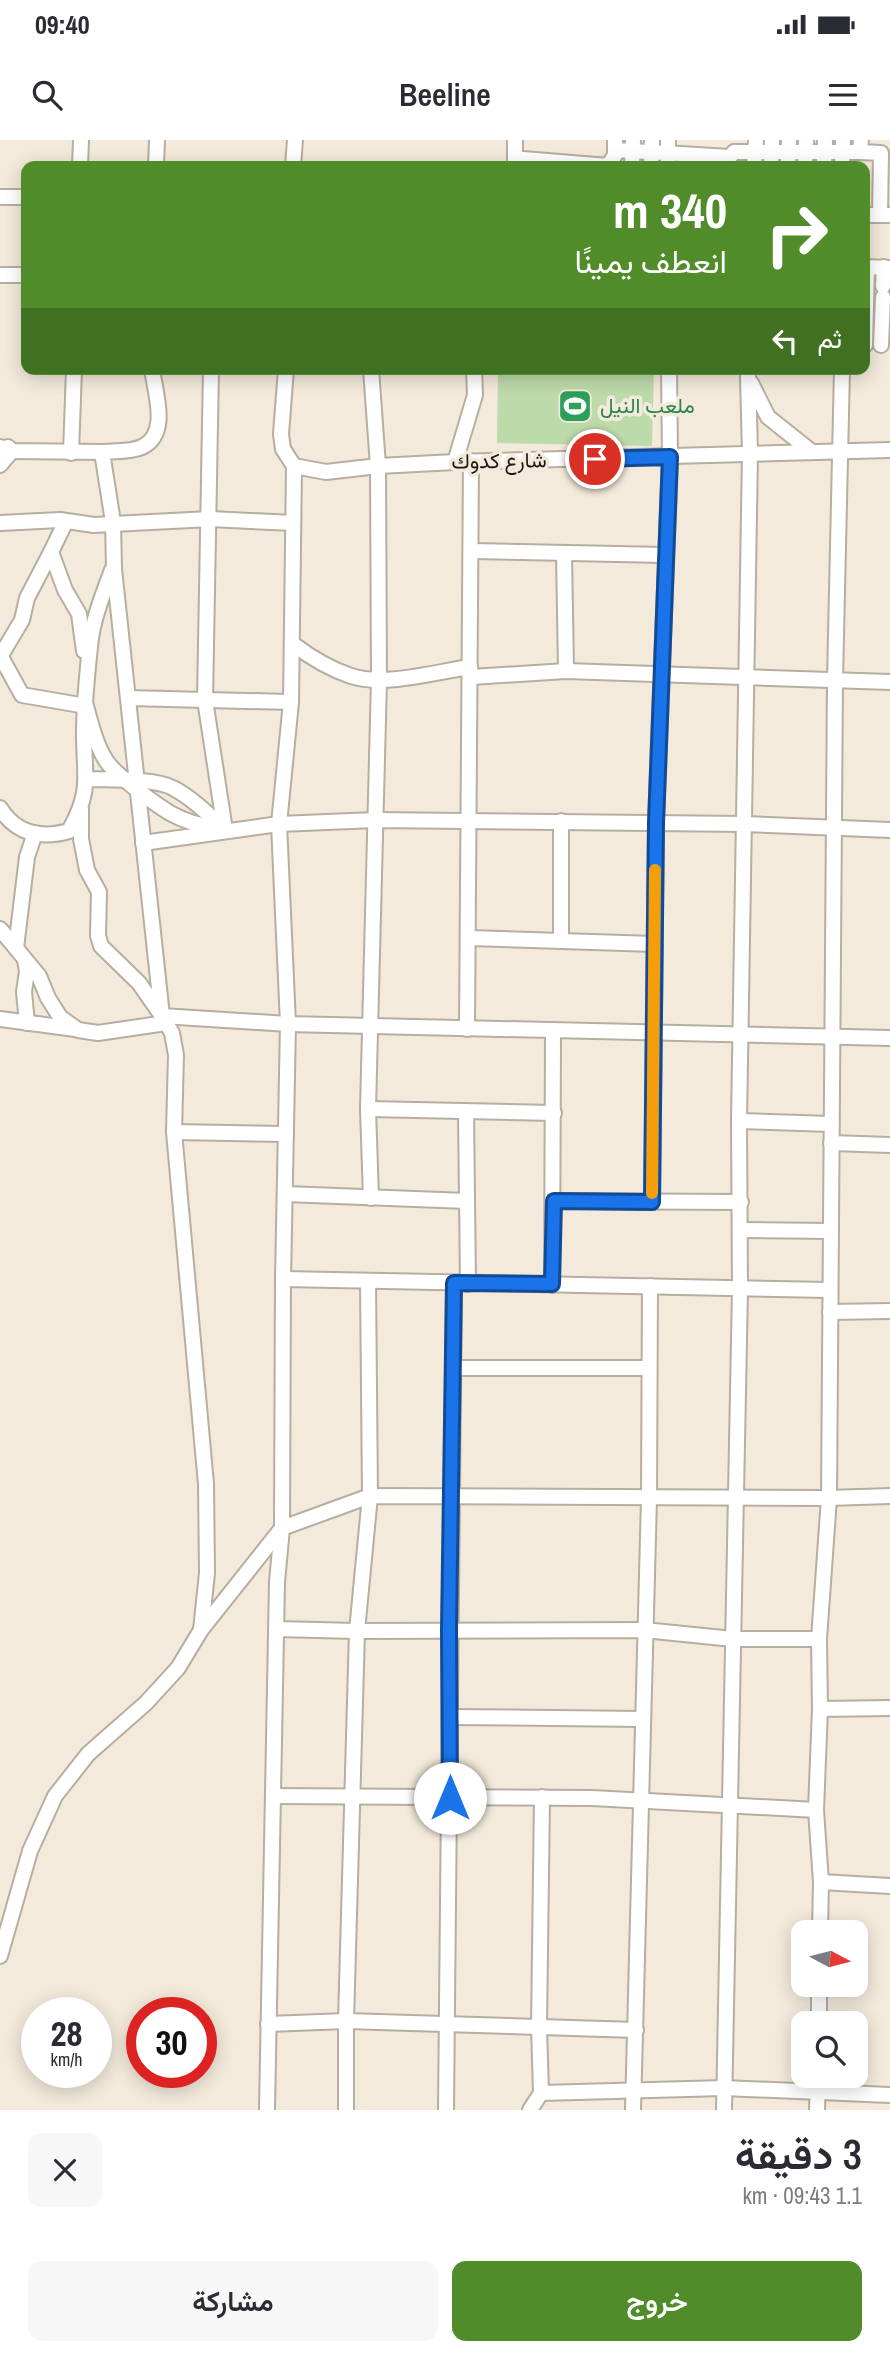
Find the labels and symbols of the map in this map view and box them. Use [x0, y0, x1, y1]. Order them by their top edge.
sports icon: ملعب النيل [556, 387, 594, 425]
place label: ملعب النيل [600, 391, 695, 420]
pin [565, 429, 625, 489]
street label: شارع كدوك [451, 445, 547, 476]
position arrow [413, 1761, 487, 1835]
north arrow [791, 1920, 868, 1997]
speed limit sign: 30 [126, 1997, 217, 2088]

